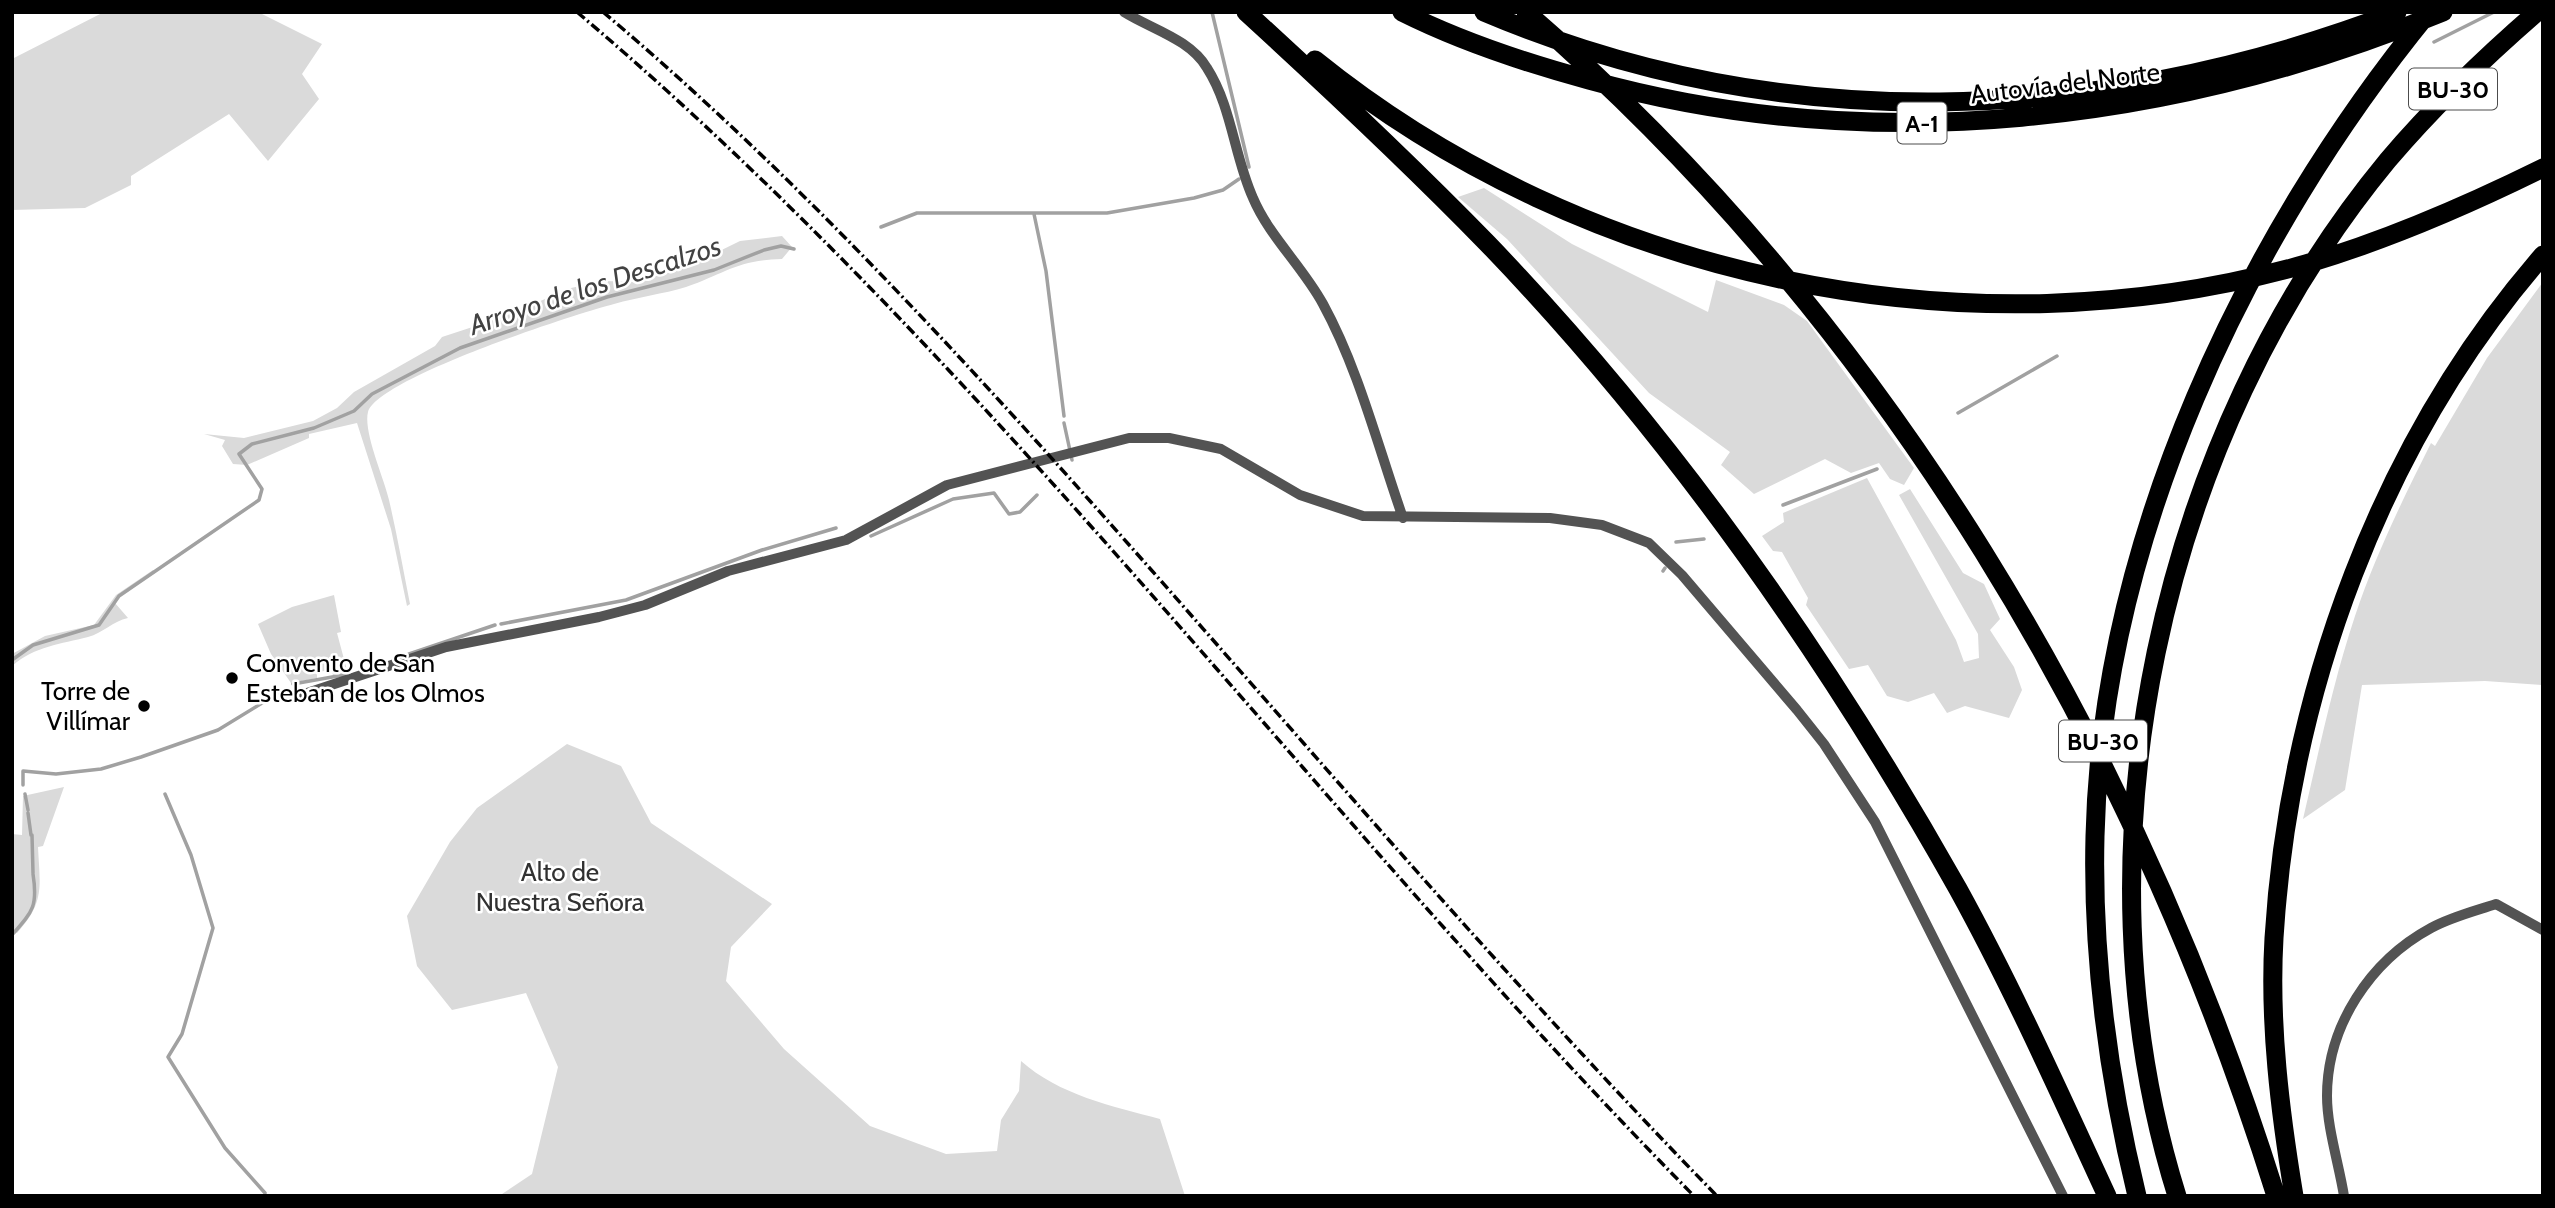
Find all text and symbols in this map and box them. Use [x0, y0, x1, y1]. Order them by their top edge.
street label: Autovía del Norte [1968, 55, 2162, 111]
road number: BU-30 [2409, 68, 2497, 110]
road number: A-1 [1898, 103, 1946, 144]
water label: Arroyo de los Descalzos [463, 228, 725, 342]
place label: Convento de San Esteban de los Olmos [246, 647, 485, 709]
marker: Convento de San Esteban de los Olmos [224, 670, 240, 686]
place label: Torre de Villímar [41, 675, 131, 737]
marker: Torre de Villímar [136, 698, 152, 714]
road number: BU-30 [2059, 720, 2147, 762]
park label: Alto de Nuestra Señora [476, 856, 645, 918]

